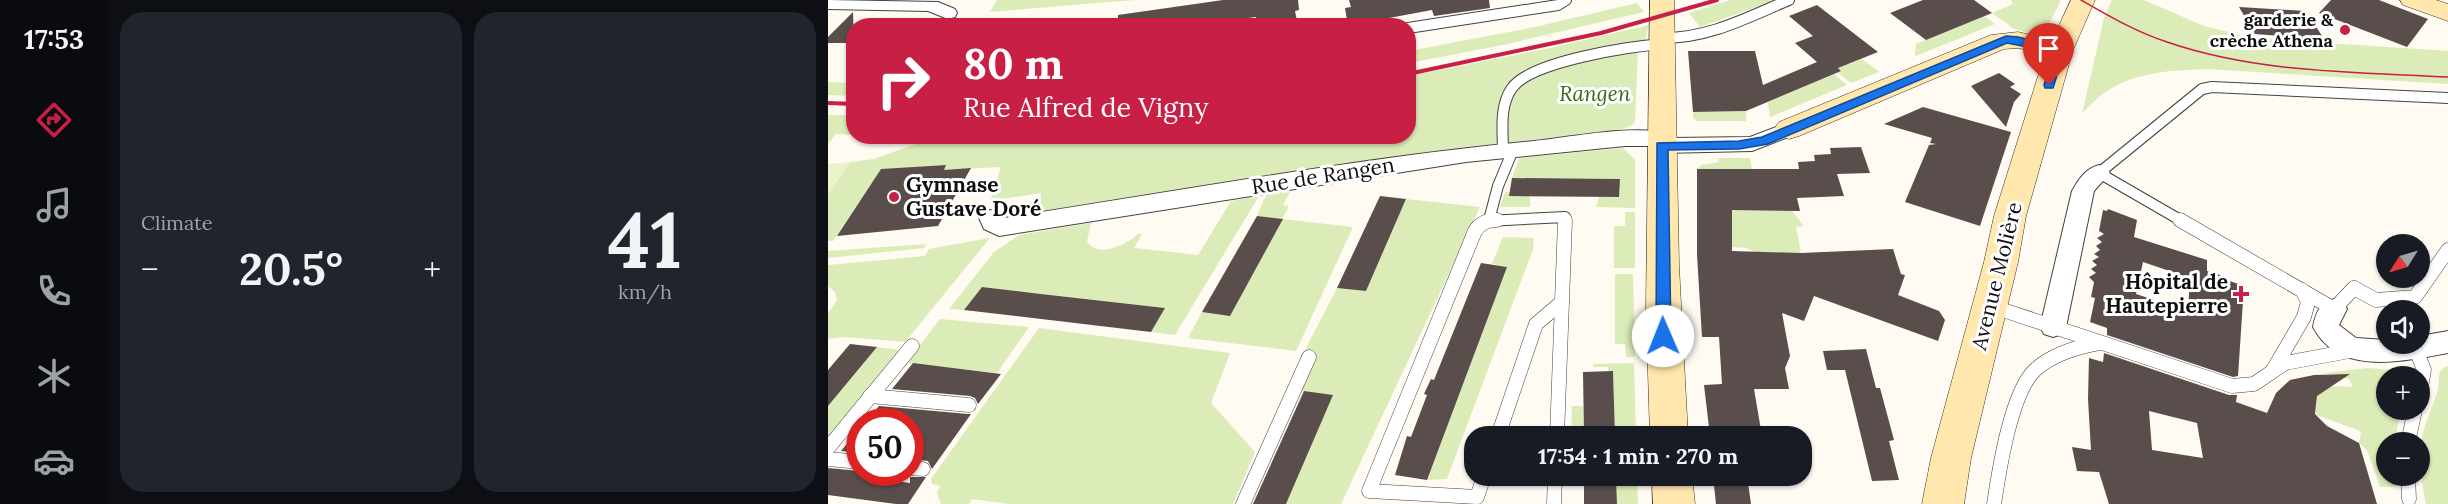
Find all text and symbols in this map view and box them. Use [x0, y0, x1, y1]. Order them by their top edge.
place label: garderie & crèche Athena [2210, 8, 2334, 52]
text: 17:53 [24, 22, 84, 56]
pin [2023, 23, 2074, 85]
marker: garderie & crèche Athena [2338, 23, 2352, 37]
icon: arrive [2032, 32, 2065, 65]
text: 80 m [963, 37, 1063, 91]
icon: right [864, 42, 942, 120]
park label: Rangen [1559, 80, 1631, 107]
text: Rue Alfred de Vigny [963, 90, 1209, 124]
icon: directions [33, 99, 75, 141]
street label: Rue de Rangen [1249, 151, 1397, 200]
place label: Gymnase Gustave Doré [906, 171, 1041, 222]
icon: music [33, 184, 75, 226]
text: 41 [608, 190, 682, 289]
marker: Gymnase Gustave Doré [887, 190, 901, 204]
street label: Avenue Molière [1965, 199, 2028, 354]
text: Climate [141, 210, 213, 235]
north arrow [2376, 234, 2430, 288]
map controls [2376, 234, 2430, 486]
text: 20.5° [239, 240, 343, 297]
text: − [141, 248, 159, 290]
text: + [423, 248, 441, 290]
place label: Hôpital de Hautepierre [2105, 268, 2228, 319]
icon: phone [33, 270, 75, 312]
text: km/h [618, 279, 672, 304]
marker: Hôpital de Hautepierre [2232, 285, 2250, 303]
button: sound [2376, 300, 2430, 354]
position arrow [1631, 304, 1695, 368]
icon: climate [33, 355, 75, 397]
button: + [2376, 366, 2430, 420]
speed limit sign: 50 [846, 408, 924, 486]
button: − [2376, 432, 2430, 486]
icon: car [33, 440, 75, 482]
text: 17:54 · 1 min · 270 m [1538, 442, 1738, 470]

